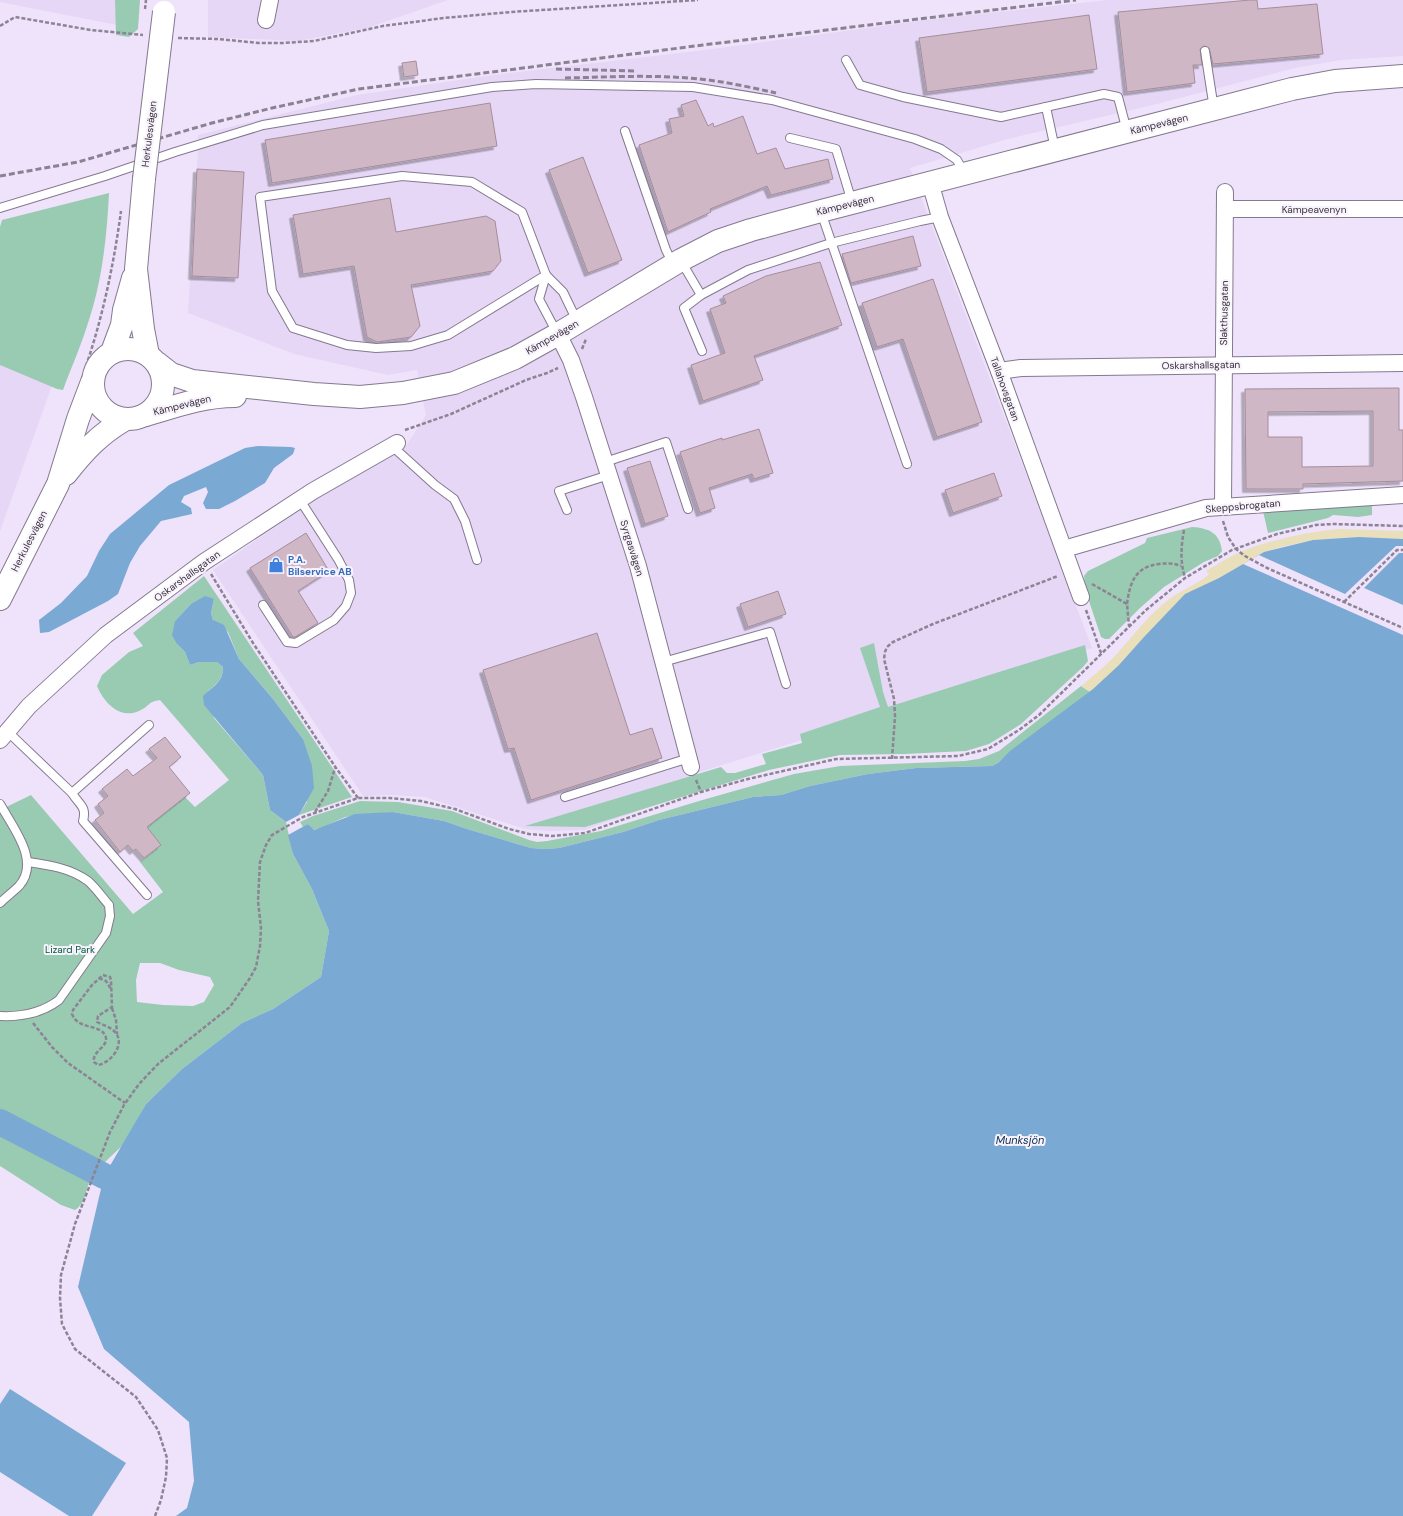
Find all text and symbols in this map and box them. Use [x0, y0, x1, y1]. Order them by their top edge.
street label: Herkulesvägen [138, 100, 160, 168]
street label: Kämpevägen [1129, 110, 1189, 137]
street label: Kämpevägen [815, 191, 875, 218]
street label: Kämpeavenyn [1282, 203, 1347, 216]
street label: Slakthusgatan [1217, 280, 1231, 346]
street label: Kämpevägen [523, 317, 581, 357]
street label: Tallahovsgatan [987, 355, 1023, 423]
street label: Oskarshallsgatan [1162, 358, 1241, 372]
street label: Kämpevägen [152, 391, 212, 418]
street label: Skeppsbrogatan [1205, 496, 1281, 516]
street label: Herkulesvägen [8, 508, 50, 574]
street label: Syrgasvägen [617, 518, 647, 578]
street label: Oskarshallsgatan [151, 547, 223, 604]
place label: P.A. Bilservice AB [288, 553, 352, 578]
shop icon: P.A. Bilservice AB [267, 556, 285, 574]
park label: Lizard Park [45, 943, 95, 956]
water label: Munksjön [996, 1133, 1044, 1147]

